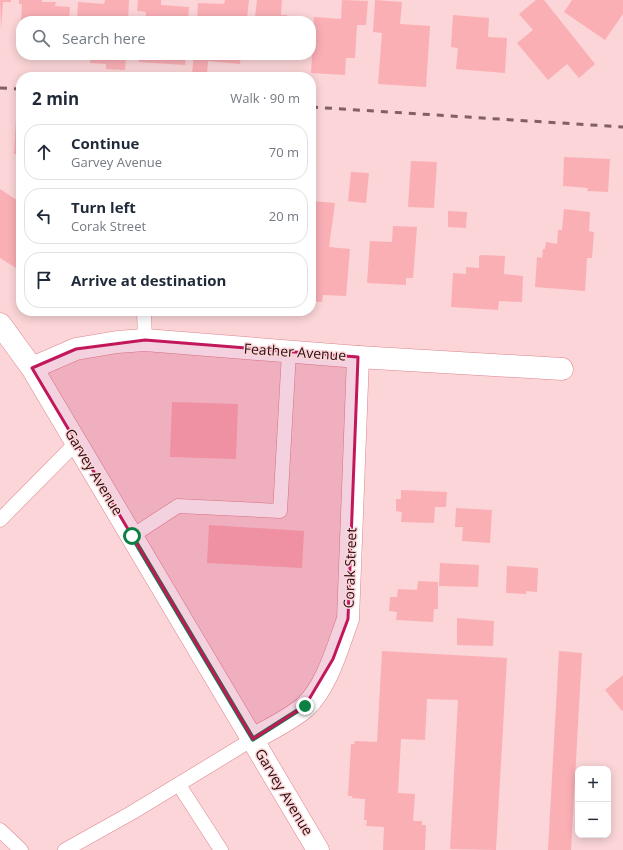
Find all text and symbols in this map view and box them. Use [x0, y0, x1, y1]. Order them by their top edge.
search box [16, 16, 316, 60]
icon: search [30, 27, 52, 49]
text: Search here [62, 28, 146, 48]
text: 2 min [32, 87, 79, 110]
text: Walk · 90 m [230, 89, 300, 107]
text: Continue [71, 133, 139, 153]
icon: ahead [33, 141, 55, 163]
text: 70 m [269, 143, 299, 161]
text: Garvey Avenue [71, 153, 162, 171]
text: Turn left [71, 197, 136, 217]
icon: left [33, 205, 55, 227]
text: 20 m [269, 207, 299, 225]
text: Corak Street [71, 217, 146, 235]
icon: arrive [33, 269, 55, 291]
text: Arrive at destination [71, 270, 226, 290]
street label: Feather Avenue [243, 338, 347, 365]
street label: Garvey Avenue [61, 425, 128, 519]
route start [123, 527, 141, 545]
street label: Corak Street [339, 527, 360, 609]
route end [296, 697, 314, 715]
street label: Garvey Avenue [251, 745, 318, 839]
map controls [575, 766, 611, 838]
button: + [575, 766, 611, 802]
button: − [575, 802, 611, 838]

